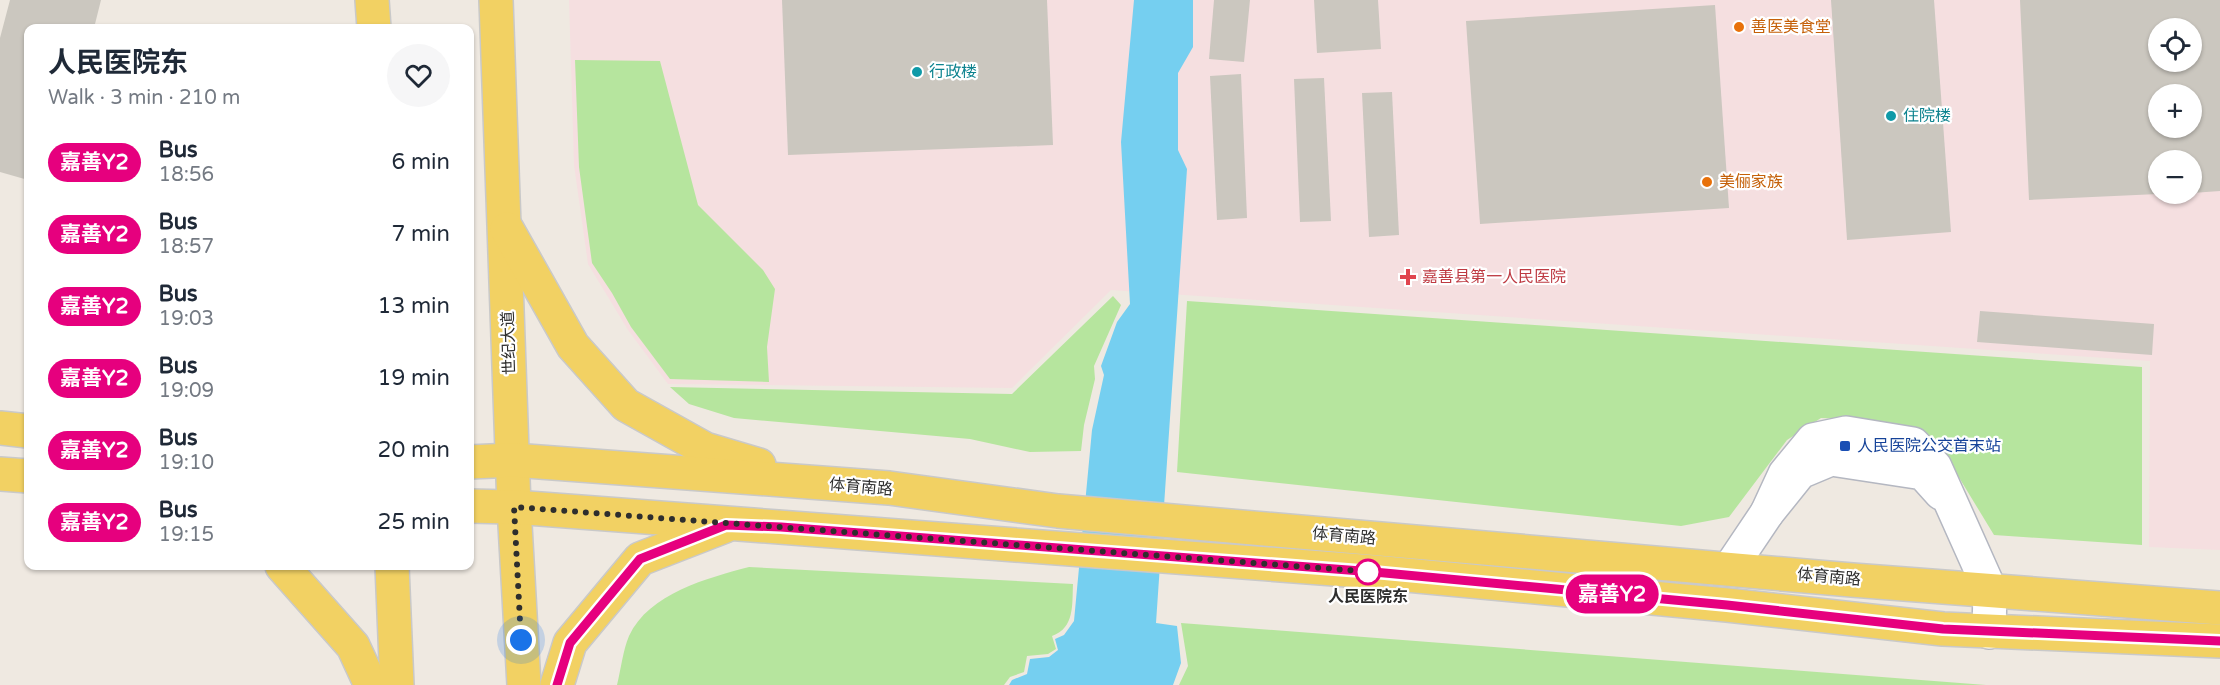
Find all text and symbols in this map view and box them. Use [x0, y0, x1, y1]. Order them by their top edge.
place label: 善医美食堂 [1751, 17, 1831, 37]
map controls [2148, 18, 2202, 204]
button: locate [2148, 18, 2202, 72]
marker: 善医美食堂 [1732, 20, 1746, 34]
button: heart [387, 44, 450, 107]
text: 人民医院东 [48, 46, 188, 80]
place label: 行政楼 [929, 62, 977, 82]
marker: 行政楼 [910, 65, 924, 79]
button: + [2148, 84, 2202, 138]
text: Walk · 3 min · 210 m [48, 86, 240, 110]
place label: 住院楼 [1903, 106, 1951, 126]
marker: 住院楼 [1884, 109, 1898, 123]
text: Bus [159, 137, 198, 163]
text: 6 min [391, 149, 450, 175]
text: 嘉善Y2 [60, 150, 129, 175]
button: − [2148, 150, 2202, 204]
text: 18:56 [159, 163, 214, 187]
place label: 美俪家族 [1719, 172, 1783, 192]
marker: 美俪家族 [1700, 175, 1714, 189]
text: Bus [159, 209, 198, 235]
text: 7 min [391, 221, 450, 247]
text: 嘉善Y2 [60, 222, 129, 247]
text: 18:57 [159, 235, 214, 259]
place label: 嘉善县第一人民医院 [1422, 267, 1566, 287]
marker: 嘉善县第一人民医院 [1399, 268, 1417, 286]
text: Bus [159, 281, 198, 307]
text: 13 min [378, 293, 450, 319]
text: 嘉善Y2 [60, 294, 129, 319]
text: 19:03 [159, 307, 214, 331]
street label: 世纪大道 [498, 311, 520, 375]
text: Bus [159, 353, 198, 379]
text: 19 min [378, 365, 450, 391]
text: 嘉善Y2 [60, 366, 129, 391]
text: 19:09 [159, 379, 214, 403]
text: Bus [159, 425, 198, 451]
place label: 人民医院公交首末站 [1857, 436, 2001, 456]
text: 20 min [378, 437, 450, 463]
text: 嘉善Y2 [60, 438, 129, 463]
marker: 人民医院公交首末站 [1838, 439, 1852, 453]
text: 19:10 [159, 451, 214, 475]
street label: 体育南路 [828, 474, 894, 500]
text: Bus [159, 497, 198, 523]
text: 25 min [378, 509, 450, 535]
text: 嘉善Y2 [60, 510, 129, 535]
text: 19:15 [159, 523, 214, 547]
street label: 体育南路 [1311, 523, 1377, 549]
marker: 人民医院东 [1355, 559, 1381, 585]
street label: 体育南路 [1796, 564, 1862, 590]
line badge: 嘉善Y2 [1570, 574, 1654, 614]
text: 嘉善Y2 [1578, 582, 1646, 607]
place label: 人民医院东 [1328, 587, 1408, 607]
your location [506, 625, 536, 655]

